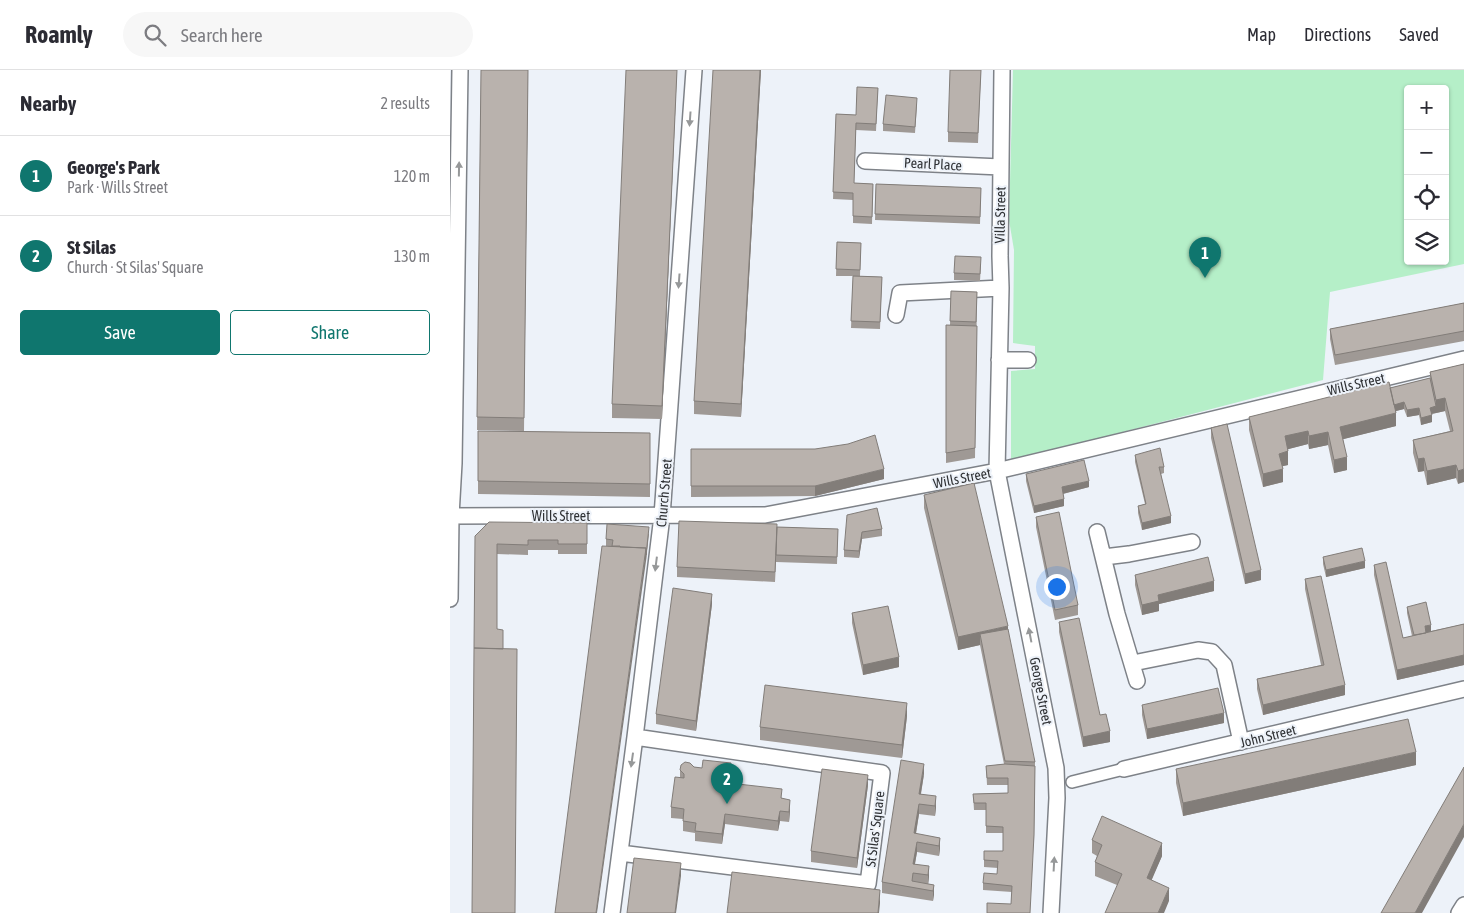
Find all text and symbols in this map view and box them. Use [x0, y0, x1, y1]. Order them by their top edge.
search box [123, 12, 473, 57]
text: Roamly [25, 21, 93, 48]
icon: search [141, 21, 169, 49]
text: Search here [181, 24, 263, 46]
text: Map [1247, 24, 1276, 45]
text: Directions [1304, 24, 1371, 45]
text: Saved [1399, 24, 1439, 45]
map controls [1404, 85, 1449, 265]
button: + [1404, 85, 1449, 130]
text: Nearby [20, 91, 76, 115]
text: 2 results [380, 94, 430, 112]
one-way arrow [686, 111, 694, 127]
button: − [1404, 130, 1449, 175]
street label: Pearl Place [904, 154, 962, 174]
text: George's Park [67, 156, 160, 178]
one-way arrow [455, 161, 463, 177]
text: 1 [32, 167, 40, 185]
text: 120 m [394, 167, 430, 185]
button: locate [1404, 175, 1449, 220]
text: Park · Wills Street [67, 178, 168, 196]
street label: Villa Street [992, 187, 1008, 243]
button: layers [1404, 220, 1449, 265]
text: St Silas [67, 236, 116, 258]
pin: 1 [1189, 237, 1221, 278]
text: 2 [32, 247, 40, 265]
text: 130 m [394, 247, 430, 265]
text: Church · St Silas' Square [67, 258, 203, 276]
one-way arrow [675, 273, 683, 289]
button: Save [20, 310, 220, 355]
button: Share [230, 310, 430, 355]
street label: Wills Street [1326, 370, 1386, 398]
street label: Church Street [653, 458, 675, 528]
street label: Wills Street [932, 465, 992, 491]
street label: Wills Street [532, 508, 590, 524]
one-way arrow [652, 557, 660, 573]
your location [1044, 574, 1070, 600]
one-way arrow [1025, 626, 1033, 642]
street label: George Street [1027, 656, 1055, 726]
street label: John Street [1238, 721, 1298, 751]
one-way arrow [628, 753, 636, 769]
pin: 2 [711, 763, 743, 804]
street label: St Silas' Square [862, 790, 888, 868]
one-way arrow [1050, 856, 1058, 872]

